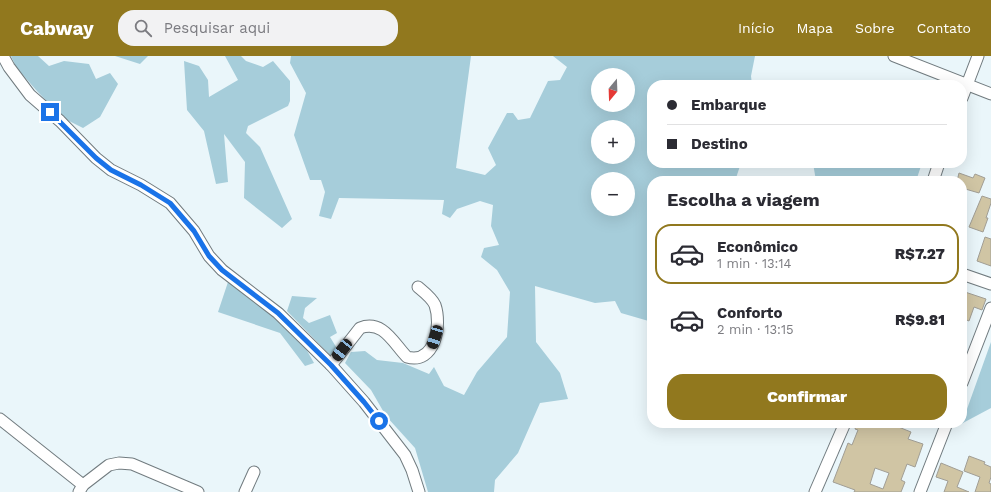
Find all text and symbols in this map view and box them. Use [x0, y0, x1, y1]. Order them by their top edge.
search box [118, 10, 398, 46]
text: Cabway [20, 17, 94, 40]
icon: search [132, 17, 154, 39]
text: Pesquisar aqui [164, 19, 270, 37]
text: Início [738, 20, 774, 36]
text: Mapa [796, 20, 833, 36]
text: Sobre [855, 20, 895, 36]
text: Contato [917, 20, 971, 36]
north arrow [591, 68, 635, 112]
map controls [591, 68, 635, 216]
text: Embarque [691, 96, 766, 114]
route end [41, 103, 59, 121]
button: + [591, 120, 635, 164]
text: Destino [691, 135, 748, 153]
button: − [591, 172, 635, 216]
text: Escolha a viagem [667, 189, 820, 210]
icon: car [669, 236, 705, 272]
text: Econômico [717, 238, 798, 256]
text: R$7.27 [895, 245, 945, 263]
text: 1 min · 13:14 [717, 256, 791, 271]
icon: car [669, 302, 705, 338]
text: Conforto [717, 304, 782, 322]
text: R$9.81 [895, 311, 945, 329]
text: 2 min · 13:15 [717, 322, 794, 337]
car [426, 324, 444, 350]
car [330, 337, 354, 363]
button: Confirmar [667, 374, 947, 420]
route start [370, 412, 388, 430]

